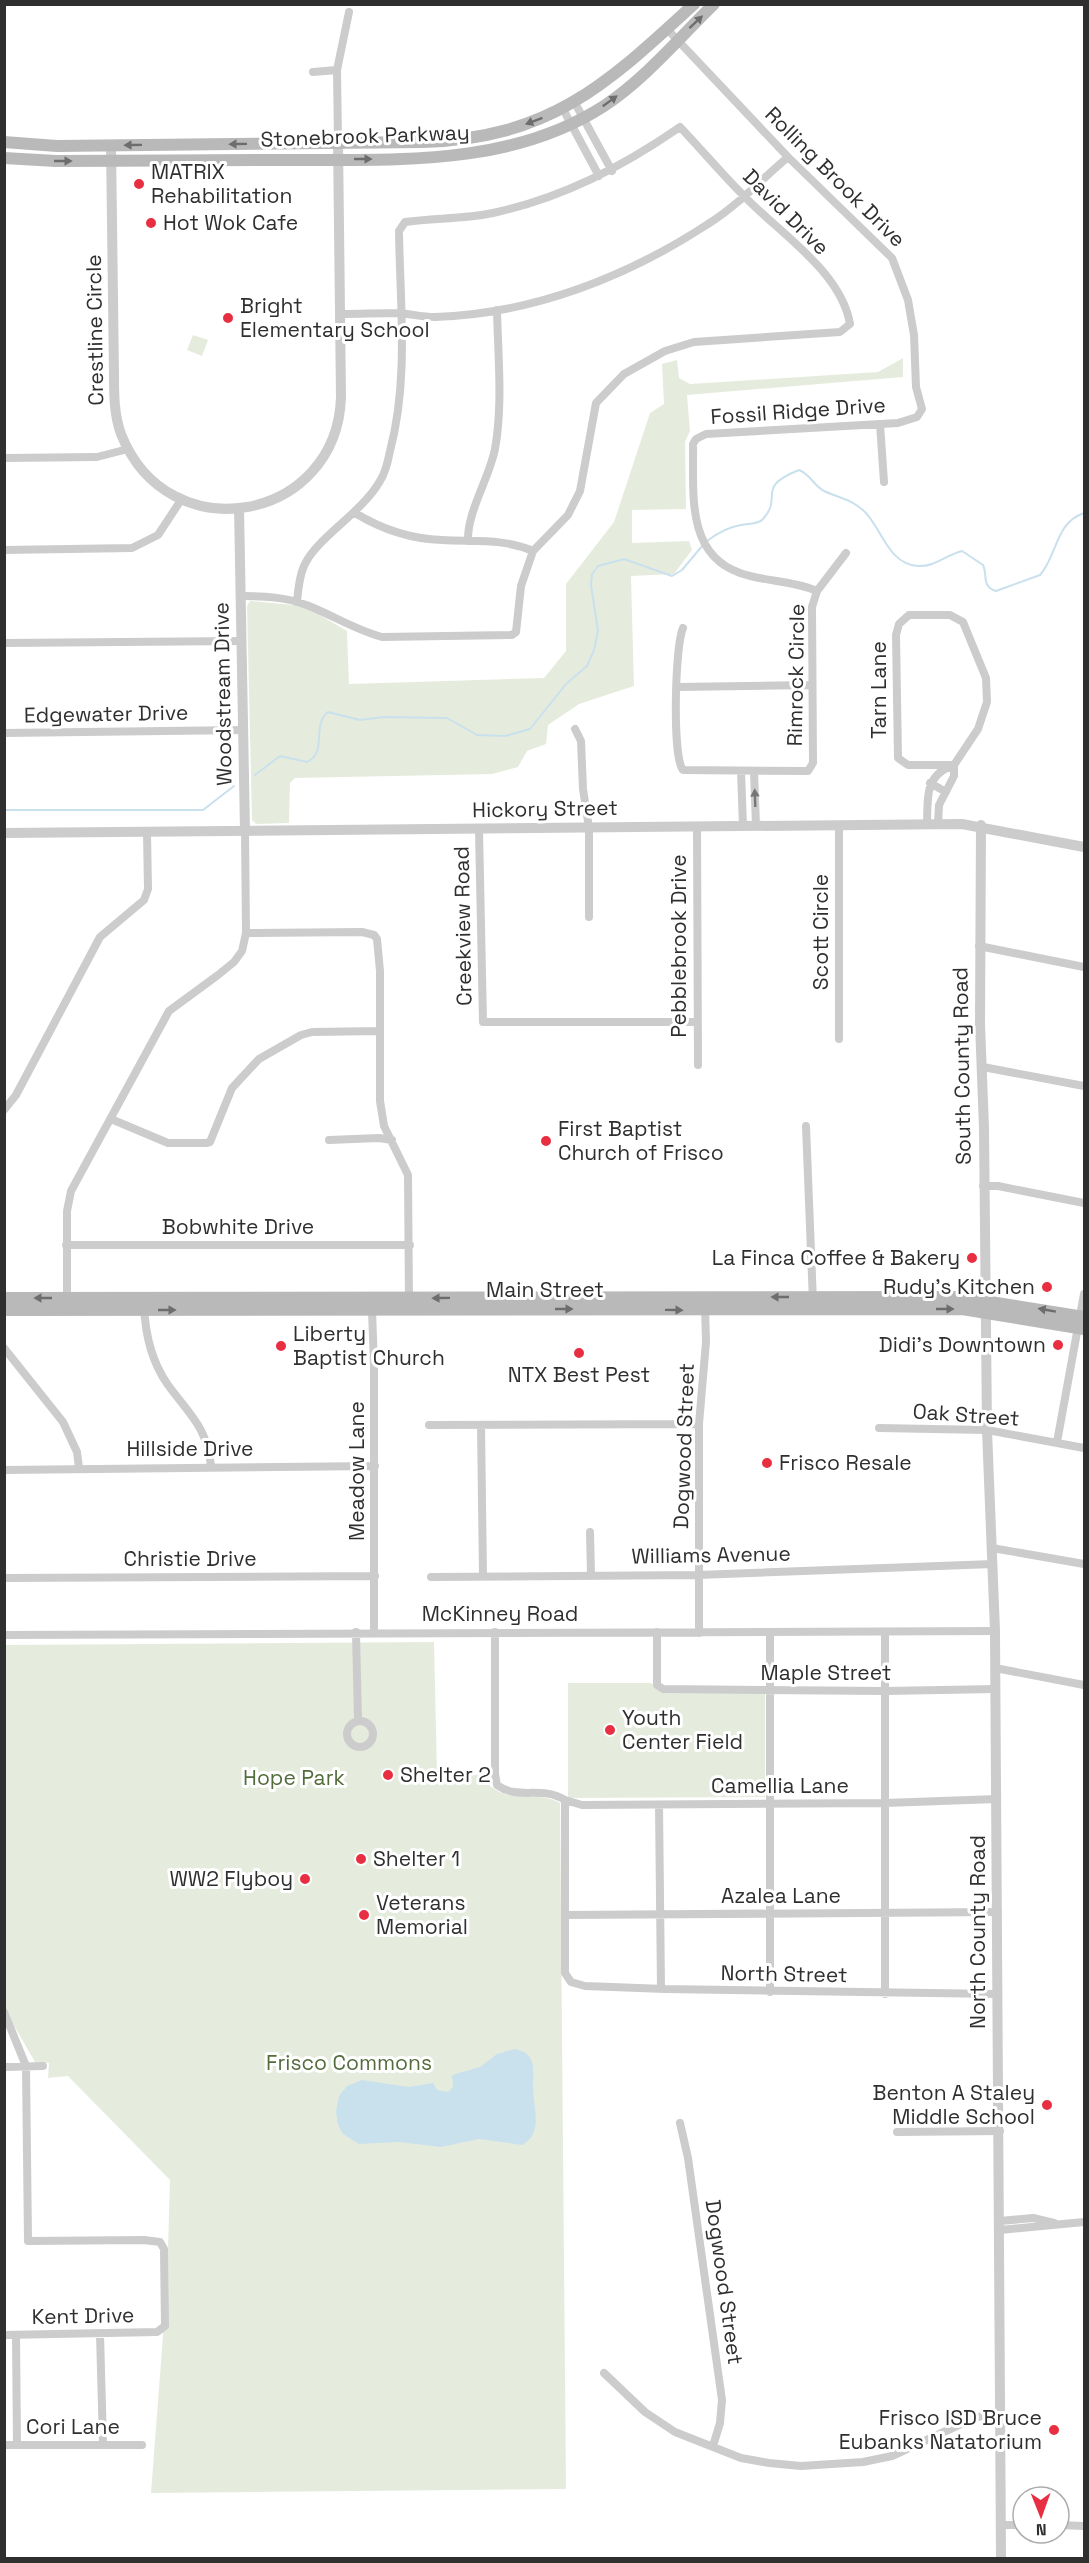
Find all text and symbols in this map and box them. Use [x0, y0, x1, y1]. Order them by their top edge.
one-way arrow [688, 15, 703, 29]
one-way arrow [601, 95, 617, 107]
street label: Rolling Brook Drive [759, 101, 911, 253]
one-way arrow [524, 116, 542, 126]
street label: Stonebrook Parkway [260, 118, 470, 153]
one-way arrow [228, 139, 247, 148]
one-way arrow [124, 140, 143, 150]
one-way arrow [353, 154, 372, 164]
one-way arrow [53, 156, 72, 166]
place label: MATRIX Rehabilitation [151, 158, 292, 209]
street label: David Drive [738, 163, 835, 260]
marker: MATRIX Rehabilitation [132, 177, 146, 191]
place label: Hot Wok Cafe [163, 209, 298, 236]
marker: Hot Wok Cafe [144, 216, 158, 230]
street label: Crestline Circle [80, 254, 109, 406]
place label: Bright Elementary School [240, 292, 430, 343]
marker: Bright Elementary School [221, 311, 235, 325]
street label: Fossil Ridge Drive [709, 391, 886, 430]
street label: Woodstream Drive [207, 602, 238, 786]
street label: Rimrock Circle [781, 604, 810, 746]
street label: Tarn Lane [865, 641, 892, 739]
street label: Edgewater Drive [24, 699, 188, 728]
one-way arrow [750, 789, 759, 808]
street label: Hickory Street [472, 794, 618, 823]
street label: Creekview Road [448, 846, 477, 1006]
street label: Pebblebrook Drive [665, 854, 692, 1038]
street label: Scott Circle [807, 874, 834, 990]
street label: South County Road [946, 967, 977, 1165]
place label: First Baptist Church of Frisco [558, 1115, 724, 1166]
marker: First Baptist Church of Frisco [539, 1134, 553, 1148]
street label: Bobwhite Drive [162, 1213, 314, 1240]
place label: La Finca Coffee & Bakery [712, 1244, 960, 1271]
marker: La Finca Coffee & Bakery [965, 1251, 979, 1265]
place label: Rudy's Kitchen [883, 1273, 1035, 1300]
street label: Main Street [486, 1276, 604, 1303]
marker: Rudy's Kitchen [1040, 1280, 1054, 1294]
one-way arrow [770, 1292, 789, 1302]
one-way arrow [33, 1293, 52, 1303]
one-way arrow [432, 1293, 451, 1303]
one-way arrow [555, 1304, 574, 1314]
one-way arrow [936, 1304, 955, 1314]
one-way arrow [158, 1305, 177, 1315]
one-way arrow [665, 1305, 684, 1315]
one-way arrow [1038, 1305, 1057, 1314]
place label: Liberty Baptist Church [293, 1320, 445, 1371]
place label: Didi's Downtown [879, 1331, 1046, 1358]
marker: Didi's Downtown [1051, 1338, 1065, 1352]
marker: Liberty Baptist Church [274, 1339, 288, 1353]
marker: NTX Best Pest [572, 1346, 586, 1360]
place label: NTX Best Pest [508, 1361, 650, 1388]
street label: Dogwood Street [667, 1363, 700, 1529]
street label: Oak Street [912, 1397, 1020, 1432]
street label: Meadow Lane [343, 1401, 370, 1541]
street label: Hillside Drive [126, 1435, 254, 1462]
place label: Frisco Resale [779, 1449, 912, 1476]
marker: Frisco Resale [760, 1456, 774, 1470]
street label: Williams Avenue [631, 1540, 791, 1569]
street label: Christie Drive [123, 1545, 257, 1572]
street label: McKinney Road [422, 1600, 578, 1627]
street label: Maple Street [761, 1659, 891, 1686]
place label: Youth Center Field [622, 1704, 743, 1755]
marker: Youth Center Field [603, 1723, 617, 1737]
place label: Shelter 2 [400, 1761, 491, 1788]
park label: Hope Park [243, 1764, 345, 1791]
marker: Shelter 2 [381, 1768, 395, 1782]
street label: Camellia Lane [711, 1772, 849, 1799]
street label: North County Road [964, 1835, 991, 2029]
place label: Shelter 1 [373, 1845, 460, 1872]
marker: Shelter 1 [354, 1852, 368, 1866]
place label: WW2 Flyboy [169, 1865, 293, 1892]
marker: WW2 Flyboy [298, 1872, 312, 1886]
street label: Azalea Lane [721, 1882, 841, 1909]
place label: Veterans Memorial [376, 1889, 468, 1940]
marker: Veterans Memorial [357, 1908, 371, 1922]
street label: North Street [720, 1959, 848, 1988]
park label: Frisco Commons [266, 2049, 432, 2076]
place label: Benton A Staley Middle School [873, 2079, 1035, 2130]
marker: Benton A Staley Middle School [1040, 2098, 1054, 2112]
street label: Dogwood Street [700, 2198, 749, 2366]
street label: Kent Drive [31, 2301, 135, 2330]
place label: Frisco ISD Bruce Eubanks Natatorium [839, 2404, 1042, 2455]
street label: Cori Lane [26, 2413, 120, 2440]
marker: Frisco ISD Bruce Eubanks Natatorium [1047, 2423, 1061, 2437]
north arrow [1011, 2485, 1071, 2545]
text: N [1036, 2519, 1047, 2540]

